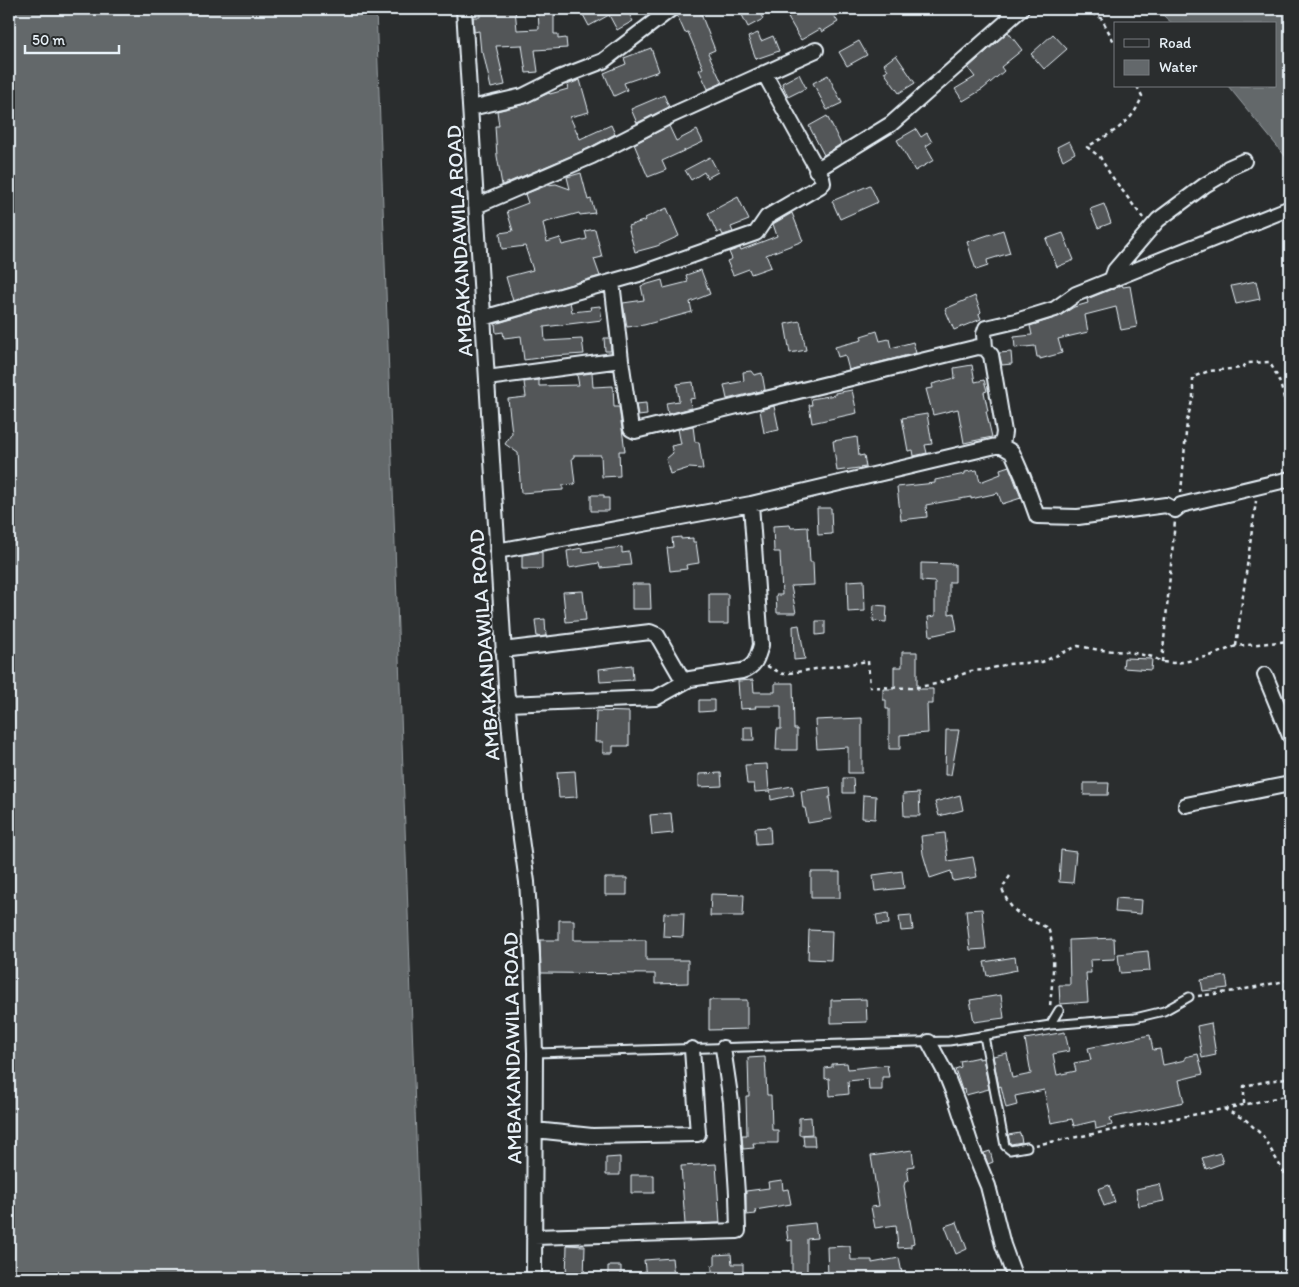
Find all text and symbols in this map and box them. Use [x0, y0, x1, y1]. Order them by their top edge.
scale bar [25, 22, 119, 54]
legend [1114, 22, 1276, 88]
text: 50 m [32, 31, 65, 49]
text: Road [1159, 34, 1192, 52]
text: Water [1159, 58, 1198, 76]
street label: AMBAKANDAWILA ROAD [440, 124, 478, 358]
street label: AMBAKANDAWILA ROAD [463, 528, 505, 762]
street label: AMBAKANDAWILA ROAD [497, 932, 527, 1164]

